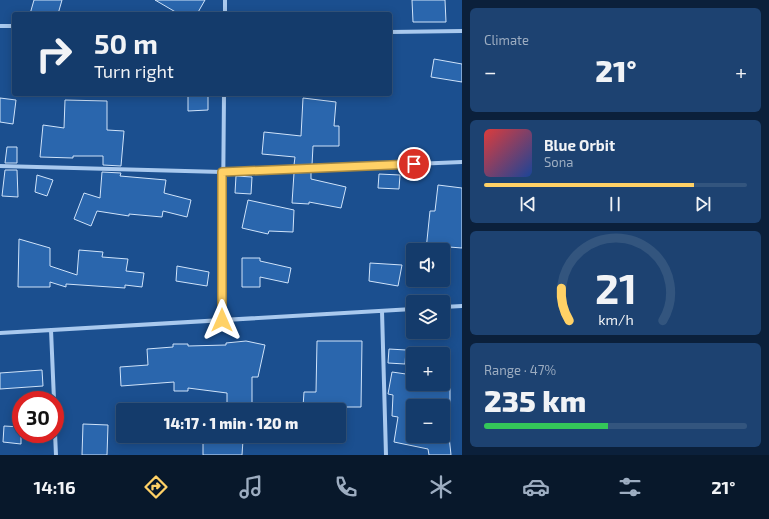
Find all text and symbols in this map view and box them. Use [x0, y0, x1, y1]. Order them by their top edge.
text: 50 m [94, 26, 158, 60]
icon: right [28, 28, 80, 80]
text: Climate [484, 32, 529, 48]
text: 21° [595, 52, 637, 88]
text: − [484, 58, 497, 84]
text: + [735, 58, 747, 84]
text: Turn right [94, 60, 174, 82]
text: Blue Orbit [544, 136, 615, 154]
pin [397, 147, 431, 181]
icon: arrive [403, 153, 425, 175]
text: Sona [544, 154, 573, 170]
icon: previous [517, 193, 539, 215]
icon: pause [604, 193, 626, 215]
icon: next [692, 193, 714, 215]
map controls [406, 243, 450, 443]
button: sound [406, 243, 450, 287]
text: 21 [594, 262, 637, 312]
button: layers [406, 295, 450, 339]
position arrow [201, 299, 243, 341]
text: km/h [598, 311, 633, 328]
button: + [406, 347, 450, 391]
text: Range · 47% [484, 362, 556, 378]
text: 235 km [484, 382, 586, 418]
speed limit sign: 30 [12, 391, 64, 443]
button: − [406, 399, 450, 443]
text: 14:17 · 1 min · 120 m [164, 414, 298, 432]
icon: directions [142, 473, 170, 501]
icon: music [237, 473, 265, 501]
icon: phone [332, 473, 360, 501]
icon: climate [427, 473, 455, 501]
icon: car [522, 473, 550, 501]
icon: filters [616, 473, 644, 501]
text: 14:16 [33, 476, 76, 498]
text: 21° [711, 476, 736, 498]

